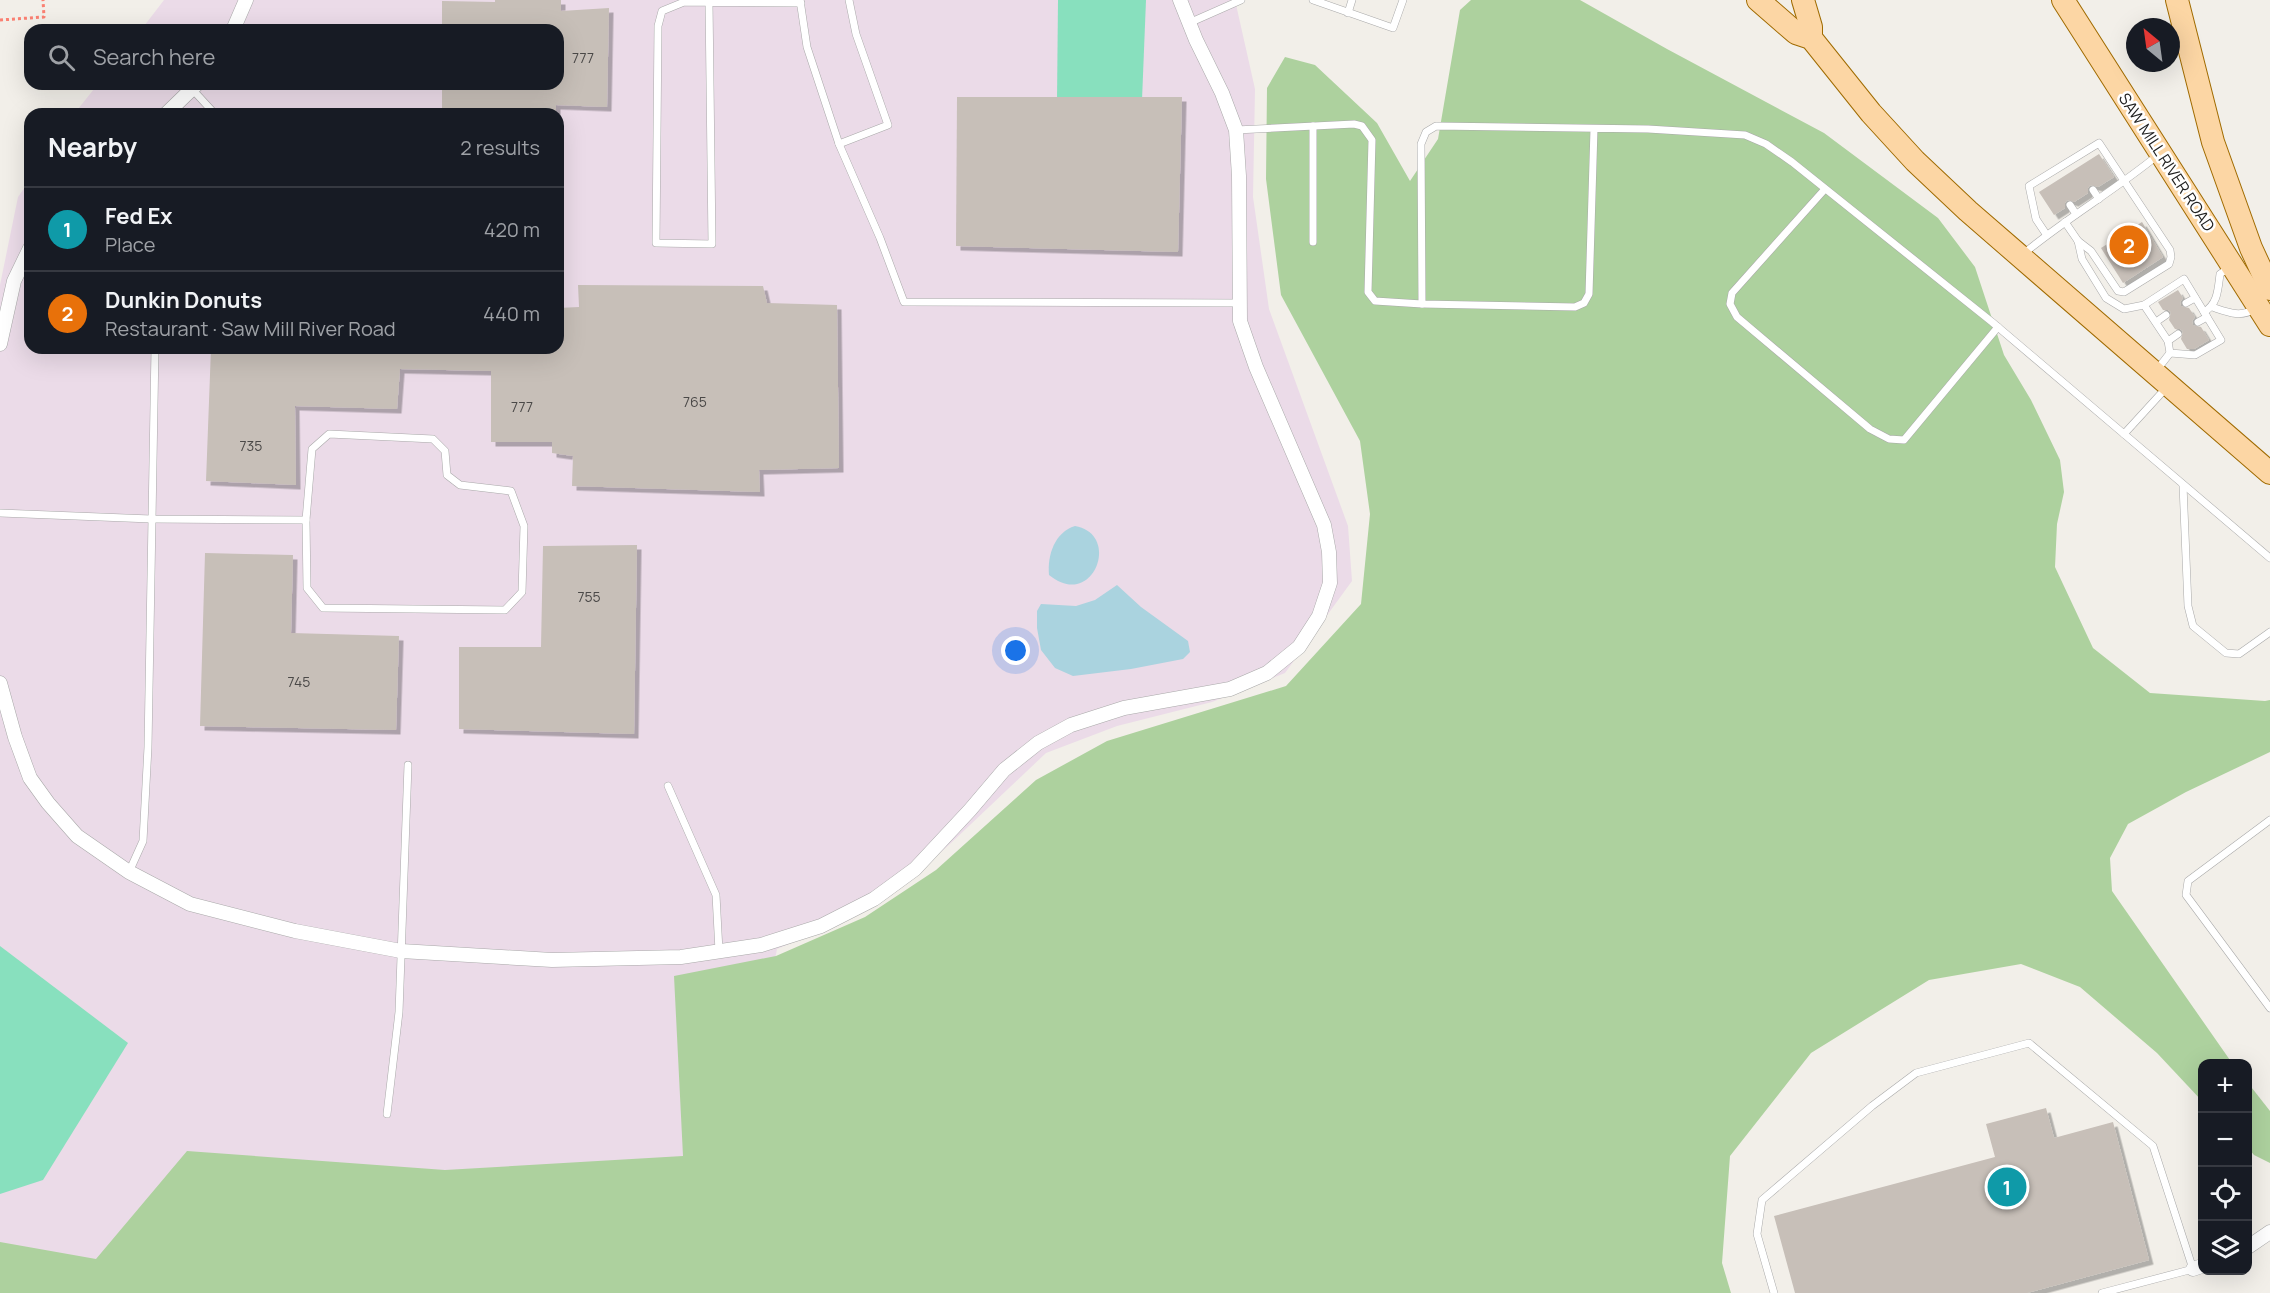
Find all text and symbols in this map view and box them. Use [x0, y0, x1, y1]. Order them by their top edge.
north arrow [2126, 18, 2180, 72]
search box [24, 24, 564, 90]
icon: search [45, 41, 78, 74]
text: Search here [93, 42, 215, 72]
house number: 777 [572, 48, 594, 67]
street label: SAW MILL RIVER ROAD [2114, 88, 2220, 236]
text: Nearby [48, 129, 137, 165]
text: 2 results [460, 134, 540, 161]
text: Fed Ex [105, 201, 172, 231]
text: 1 [63, 216, 72, 243]
text: 420 m [484, 216, 540, 243]
pin: 2 [2110, 222, 2148, 268]
text: Place [105, 231, 155, 258]
text: Dunkin Donuts [105, 285, 262, 315]
text: 2 [62, 300, 73, 327]
text: 440 m [483, 300, 540, 327]
text: Restaurant · Saw Mill River Road [105, 315, 396, 342]
house number: 765 [683, 392, 707, 411]
house number: 777 [511, 397, 533, 416]
house number: 735 [240, 436, 262, 455]
house number: 755 [577, 587, 601, 606]
your location [1001, 636, 1030, 665]
house number: 745 [288, 672, 310, 691]
map controls [2198, 1059, 2252, 1275]
button: + [2198, 1059, 2252, 1113]
button: − [2198, 1113, 2252, 1167]
pin: 1 [1988, 1164, 2026, 1210]
button: locate [2198, 1167, 2252, 1221]
button: layers [2198, 1221, 2252, 1275]

